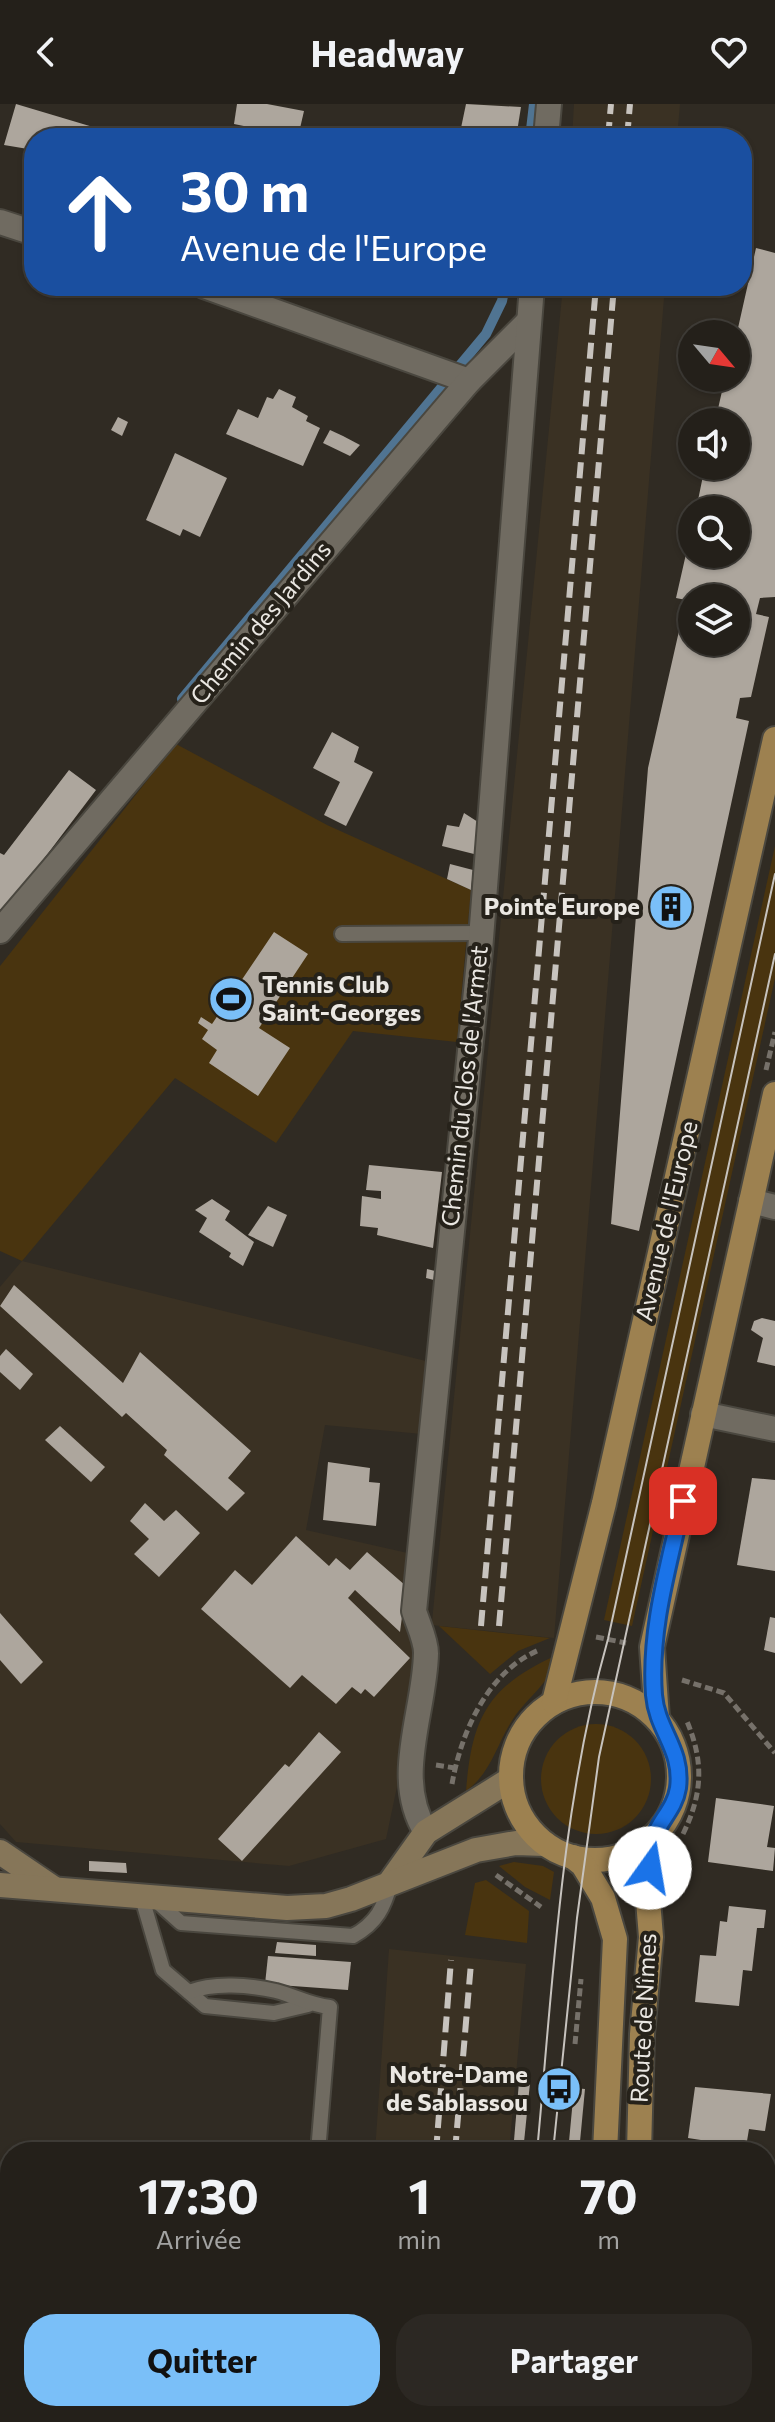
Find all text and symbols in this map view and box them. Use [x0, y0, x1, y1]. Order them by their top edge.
icon: back [24, 30, 68, 74]
text: Headway [311, 30, 464, 74]
icon: heart [707, 30, 751, 74]
text: 30 m [180, 155, 309, 224]
icon: ahead [48, 160, 152, 264]
text: Avenue de l'Europe [180, 224, 487, 268]
north arrow [678, 320, 750, 392]
map controls [678, 320, 750, 656]
button: sound [678, 408, 750, 480]
button: search [678, 496, 750, 568]
street label: Chemin des Jardins [183, 535, 336, 709]
button: layers [678, 584, 750, 656]
building icon: Pointe Europe [647, 883, 695, 931]
place label: Pointe Europe [484, 891, 640, 920]
street label: Chemin du Clos de l'Armet [434, 944, 493, 1228]
place label: Tennis Club Saint-Georges [262, 969, 421, 1026]
sports icon: Tennis Club Saint-Georges [207, 975, 255, 1023]
street label: Avenue de l'Europe [628, 1118, 703, 1324]
pin [649, 1467, 717, 1535]
icon: arrive [661, 1479, 705, 1523]
position arrow [608, 1826, 692, 1910]
street label: Route de Nîmes [624, 1932, 661, 2104]
place label: Notre-Dame de Sablassou [386, 2059, 528, 2116]
bus stop icon: Notre-Dame de Sablassou [535, 2065, 583, 2113]
text: 17:30 [138, 2165, 259, 2224]
text: 1 [408, 2165, 430, 2224]
text: 70 [580, 2165, 638, 2224]
text: Arrivée [156, 2223, 241, 2254]
text: min [397, 2223, 441, 2254]
text: m [597, 2223, 620, 2254]
button: Quitter [24, 2314, 380, 2406]
button: Partager [396, 2314, 752, 2406]

